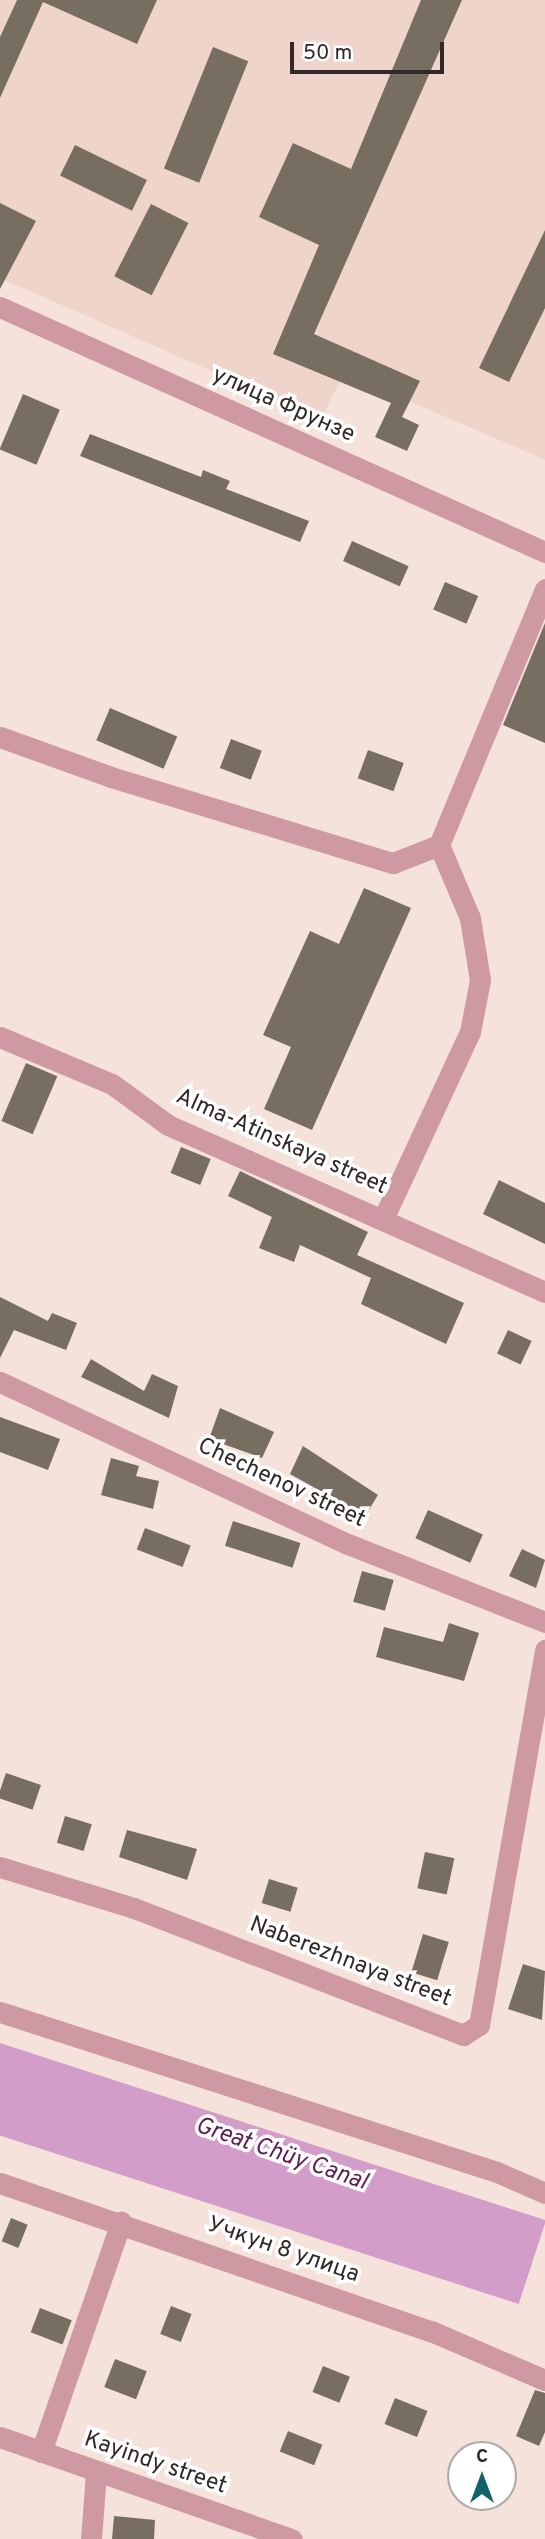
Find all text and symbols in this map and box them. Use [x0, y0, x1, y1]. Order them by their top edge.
scale bar [293, 28, 447, 72]
text: 50 m [303, 40, 352, 67]
street label: улица Фрунзе [207, 362, 359, 450]
street label: Alma-Atinskaya street [171, 1084, 391, 1202]
street label: Chechenov street [193, 1433, 369, 1535]
street label: Naberezhnaya street [245, 1912, 455, 2014]
water label: Great Chüy Canal [191, 2112, 371, 2198]
street label: Учкун 8 улица [203, 2212, 363, 2290]
street label: Kayindy street [80, 2427, 230, 2501]
north arrow [447, 2441, 517, 2511]
text: С [476, 2445, 488, 2469]

